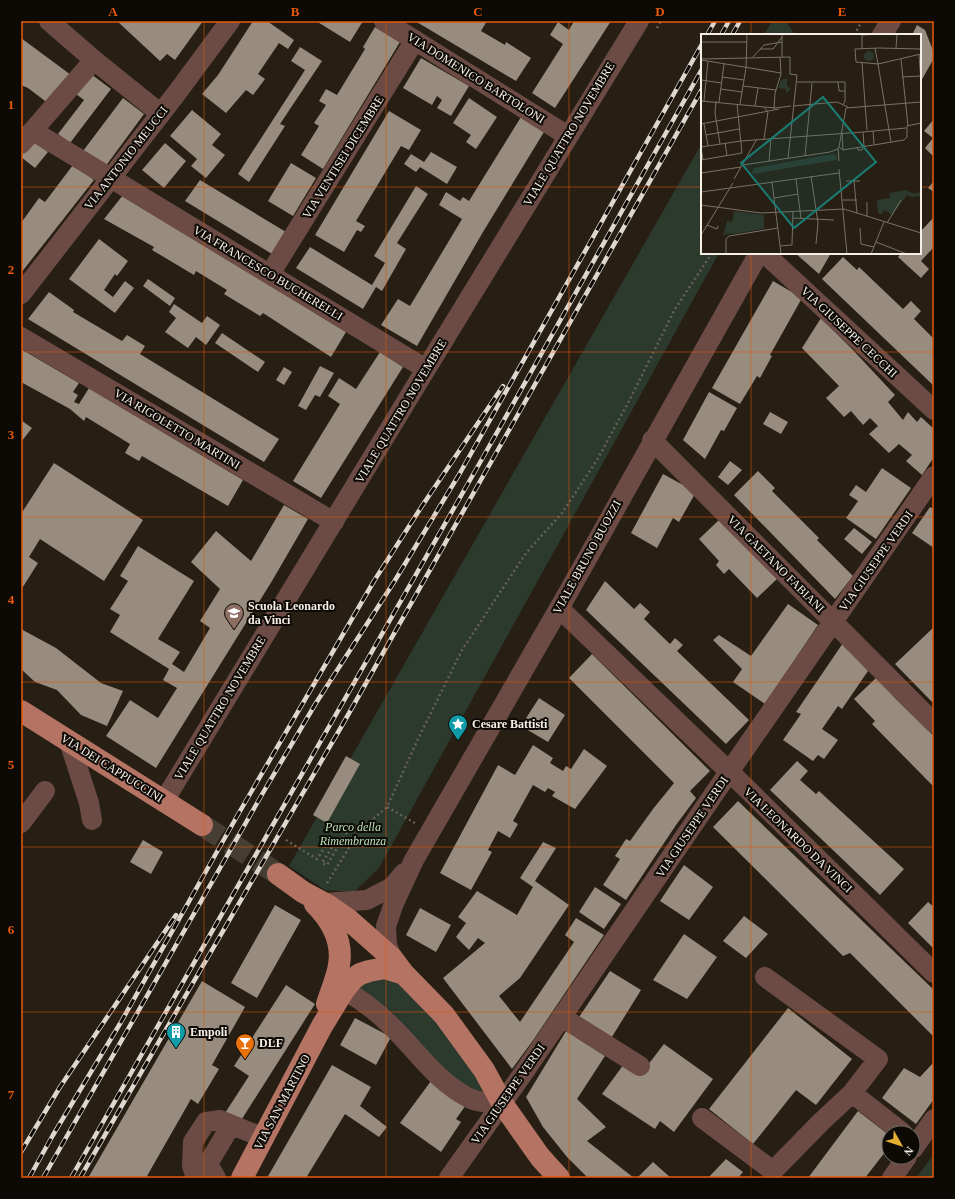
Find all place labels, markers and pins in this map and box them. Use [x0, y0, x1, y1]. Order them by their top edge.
place label: Scuola Leonardo da Vinci [248, 599, 335, 627]
school or university icon: Scuola Leonardo da Vinci [223, 602, 245, 630]
place icon: Cesare Battisti [447, 713, 469, 741]
place label: Cesare Battisti [472, 717, 548, 731]
building icon: Empoli [165, 1021, 187, 1049]
place label: Empoli [190, 1025, 228, 1039]
bar icon: DLF [234, 1032, 256, 1060]
place label: DLF [259, 1036, 283, 1050]

